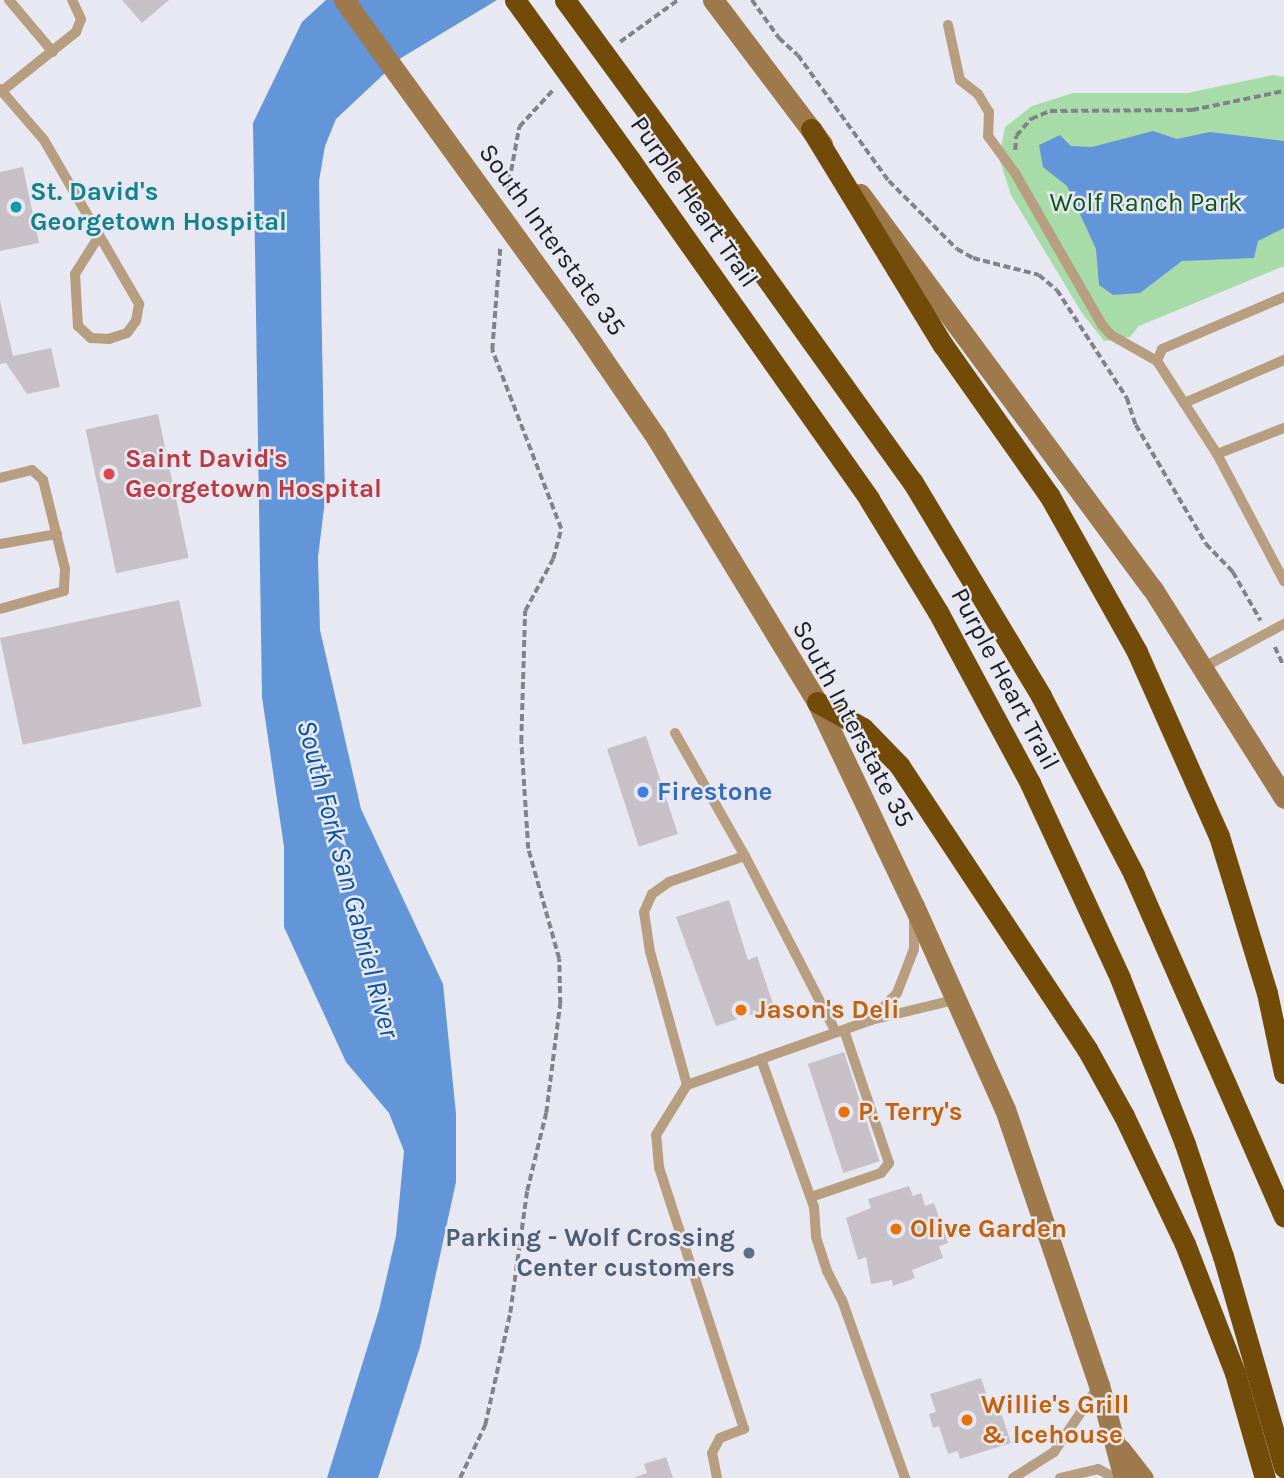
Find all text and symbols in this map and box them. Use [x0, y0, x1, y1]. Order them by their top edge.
street label: Purple Heart Trail [623, 110, 765, 294]
street label: South Interstate 35 [472, 138, 632, 342]
place label: St. David's Georgetown Hospital [30, 176, 287, 238]
park label: Wolf Ranch Park [1050, 187, 1242, 219]
marker: St. David's Georgetown Hospital [8, 199, 24, 215]
place label: Saint David's Georgetown Hospital [125, 443, 382, 504]
marker: Saint David's Georgetown Hospital [99, 464, 119, 484]
street label: Purple Heart Trail [944, 583, 1066, 775]
street label: South Interstate 35 [785, 615, 921, 833]
water label: South Fork San Gabriel River [289, 716, 407, 1042]
place label: Firestone [657, 776, 772, 808]
marker: Firestone [635, 784, 651, 800]
place label: Jason's Deli [755, 994, 899, 1026]
marker: Jason's Deli [733, 1002, 749, 1018]
place label: P. Terry's [858, 1096, 963, 1128]
marker: P. Terry's [836, 1104, 852, 1120]
place label: Olive Garden [910, 1213, 1067, 1245]
marker: Olive Garden [888, 1221, 904, 1237]
place label: Parking - Wolf Crossing Center customers [445, 1222, 735, 1284]
marker: Parking - Wolf Crossing Center customers [741, 1245, 757, 1261]
place label: Willie's Grill & Icehouse [981, 1389, 1129, 1450]
marker: Willie's Grill & Icehouse [959, 1412, 975, 1428]

